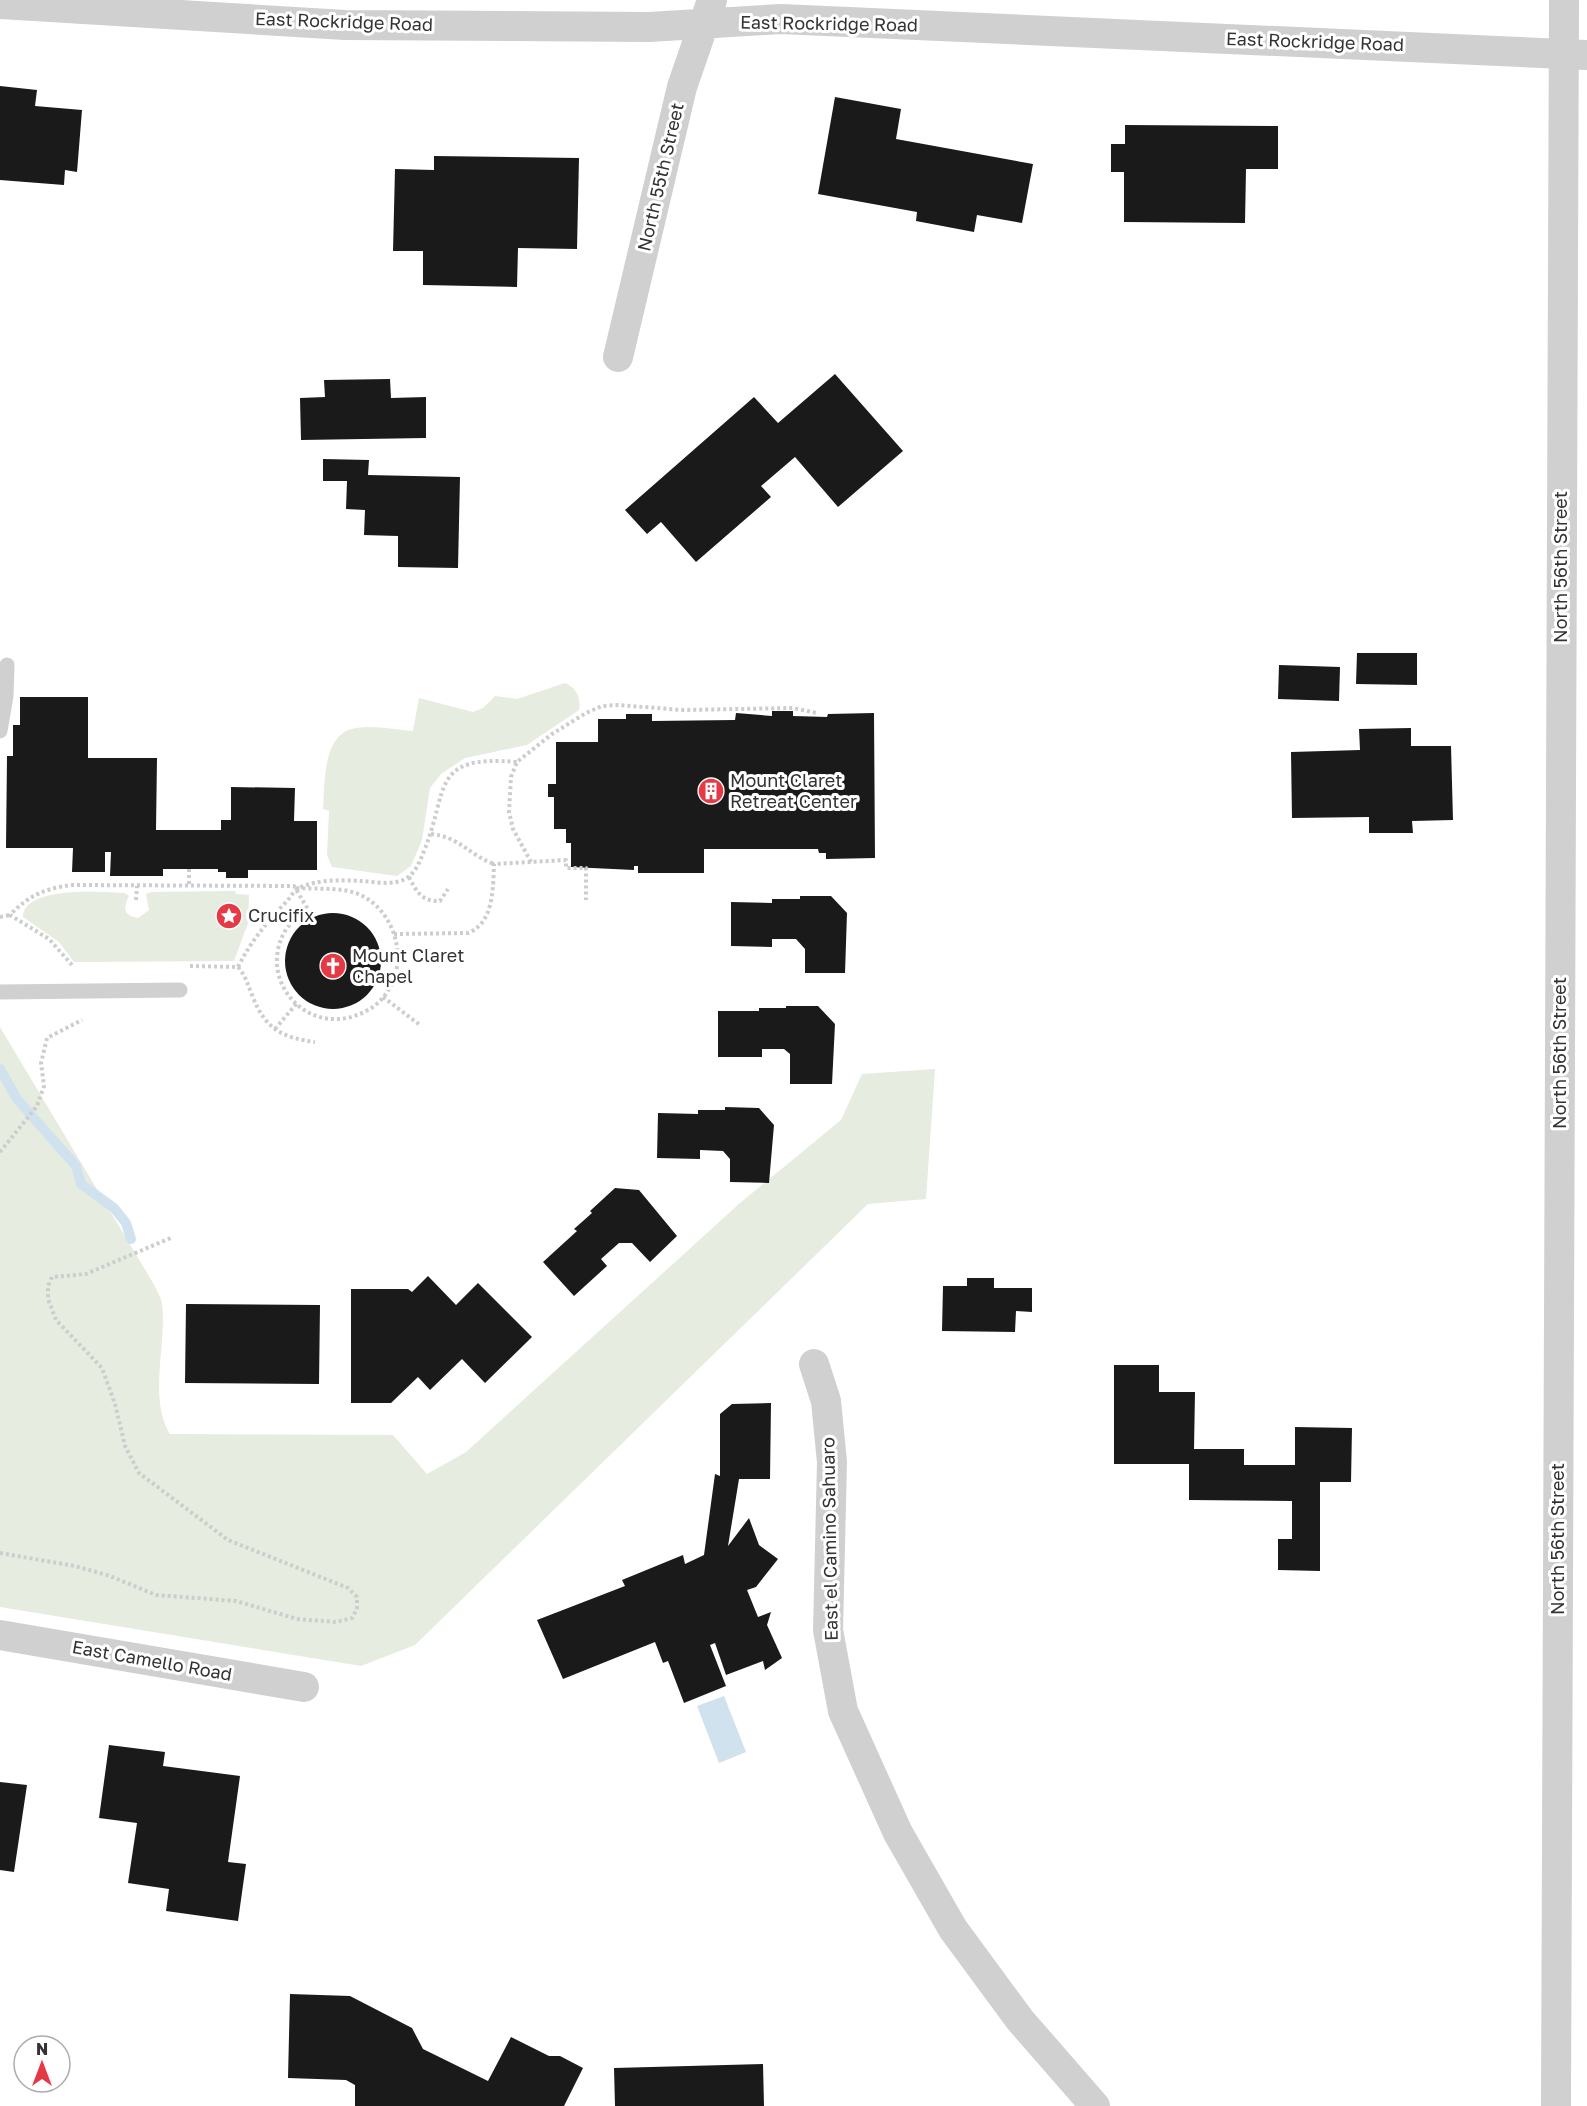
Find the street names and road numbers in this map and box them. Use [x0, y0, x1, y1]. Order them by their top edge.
street label: East Rockridge Road [255, 7, 433, 35]
street label: East Rockridge Road [740, 10, 918, 36]
street label: East Rockridge Road [1226, 27, 1404, 55]
street label: North 55th Street [632, 100, 688, 253]
street label: North 56th Street [1549, 491, 1571, 643]
street label: North 56th Street [1548, 977, 1570, 1129]
street label: East el Camino Sahuaro [816, 1437, 842, 1641]
street label: North 56th Street [1546, 1463, 1568, 1615]
street label: East Camello Road [71, 1635, 234, 1685]

